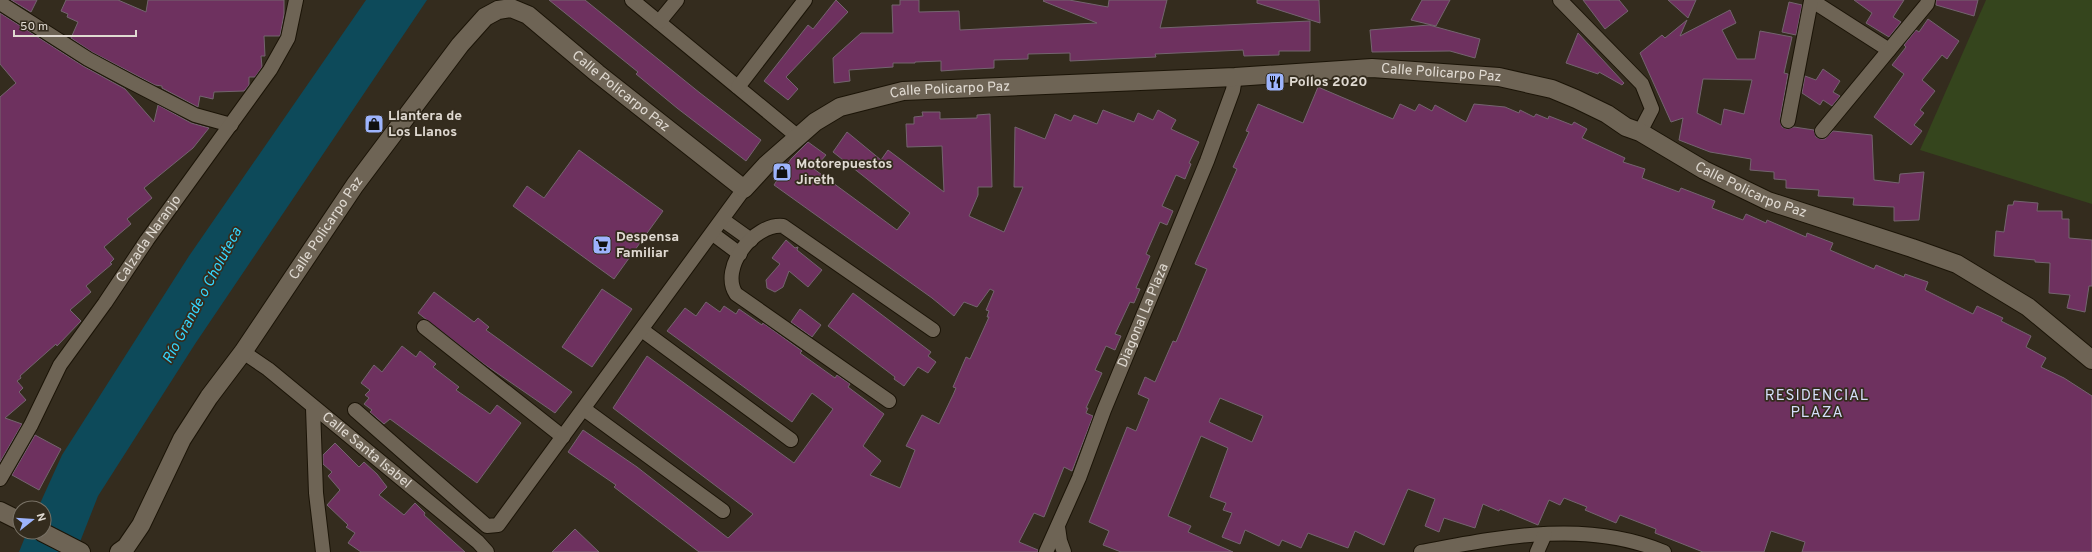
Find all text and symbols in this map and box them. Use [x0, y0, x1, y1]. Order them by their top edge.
scale bar [14, 12, 136, 38]
text: 50 m [20, 19, 48, 35]
street label: Calle Policarpo Paz [568, 47, 673, 136]
street label: Calle Policarpo Paz [1380, 60, 1502, 86]
restaurant icon: Pollos 2020 [1264, 71, 1286, 93]
place label: Pollos 2020 [1289, 74, 1368, 91]
street label: Calle Policarpo Paz [888, 78, 1011, 103]
place label: Llantera de Los Llanos [388, 108, 462, 141]
shop icon: Llantera de Los Llanos [363, 113, 385, 135]
place label: Motorepuestos Jireth [796, 156, 892, 189]
street label: Calle Policarpo Paz [1692, 158, 1809, 222]
shop icon: Motorepuestos Jireth [771, 161, 793, 183]
street label: Calle Policarpo Paz [285, 173, 367, 283]
street label: Calzada Naranjo [112, 192, 185, 286]
water label: Río Grande o Choluteca [159, 224, 247, 367]
place label: Despensa Familiar [616, 229, 679, 262]
supermarket icon: Despensa Familiar [591, 234, 613, 256]
street label: Diagonal La Plaza [1114, 261, 1172, 370]
district label: RESIDENCIAL PLAZA [1765, 387, 1869, 423]
street label: Calle Santa Isabel [318, 408, 415, 492]
north arrow [12, 500, 52, 540]
text: N [33, 512, 48, 523]

